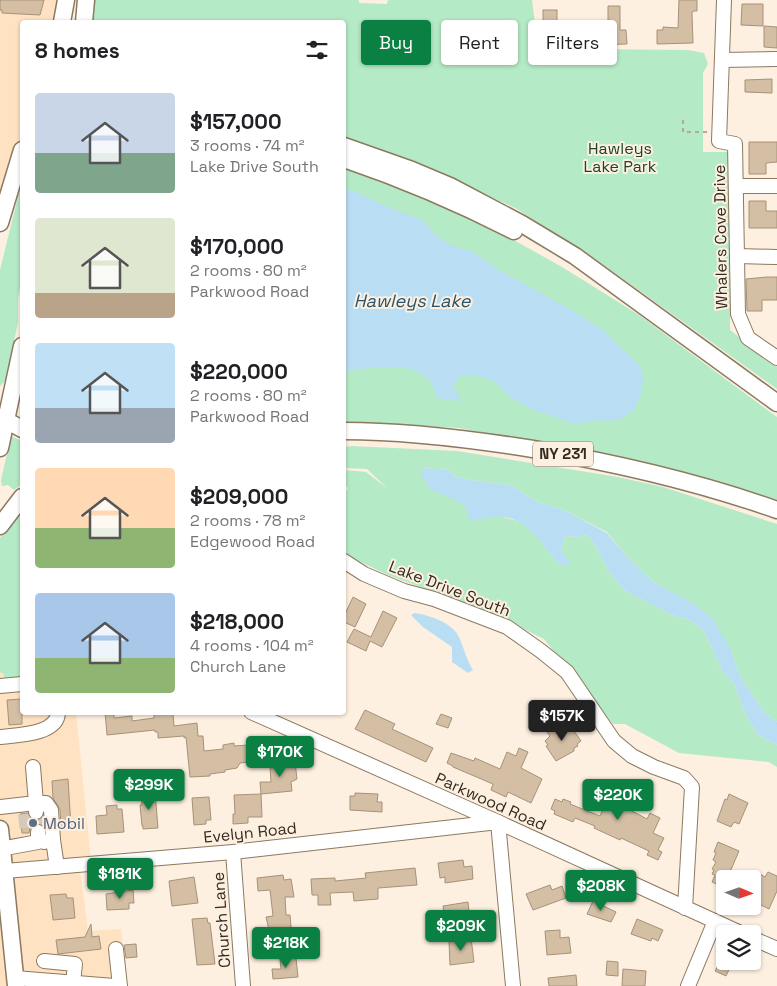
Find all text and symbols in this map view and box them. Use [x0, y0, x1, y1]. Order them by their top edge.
chip: Buy [361, 20, 431, 65]
chip: Rent [441, 20, 518, 65]
chip: Filters [528, 20, 617, 65]
icon: filters [303, 36, 331, 64]
text: 8 homes [35, 37, 120, 64]
text: $157,000 [190, 108, 282, 135]
icon: home [75, 113, 135, 173]
text: 3 rooms · 74 m² [190, 135, 305, 156]
park label: Hawleys Lake Park [584, 138, 657, 177]
text: Lake Drive South [190, 156, 319, 177]
street label: Whalers Cove Drive [709, 164, 732, 310]
text: $170,000 [190, 233, 284, 260]
icon: home [75, 238, 135, 298]
text: 2 rooms · 80 m² [190, 260, 307, 281]
text: Parkwood Road [190, 281, 309, 302]
water label: Hawleys Lake [354, 289, 472, 312]
text: $220,000 [190, 358, 288, 385]
icon: home [75, 363, 135, 423]
text: 2 rooms · 80 m² [190, 385, 307, 406]
text: Parkwood Road [190, 406, 309, 427]
road number: NY 231 [533, 442, 593, 466]
text: $209,000 [190, 483, 288, 510]
icon: home [75, 488, 135, 548]
text: 2 rooms · 78 m² [190, 510, 305, 531]
text: Edgewood Road [190, 531, 315, 552]
street label: Lake Drive South [386, 556, 514, 621]
text: $218,000 [190, 608, 284, 635]
icon: home [75, 613, 135, 673]
text: 4 rooms · 104 m² [190, 635, 314, 656]
text: Church Lane [190, 656, 286, 677]
pin: $157K [527, 700, 597, 742]
text: $157K [539, 705, 585, 726]
pin: $170K [245, 736, 315, 778]
text: $170K [257, 741, 303, 762]
pin: $299K [114, 768, 184, 811]
street label: Parkwood Road [432, 768, 550, 835]
text: $299K [125, 774, 173, 795]
pin: $220K [583, 778, 653, 821]
text: $220K [593, 784, 643, 805]
place label: Mobil [43, 813, 85, 834]
marker: Mobil [27, 817, 39, 829]
street label: Evelyn Road [202, 817, 298, 848]
pin: $181K [85, 858, 155, 900]
text: $181K [98, 863, 142, 884]
pin: $208K [566, 870, 636, 912]
north arrow [716, 870, 761, 915]
map controls [716, 870, 761, 970]
street label: Church Lane [208, 871, 235, 969]
text: $208K [576, 875, 626, 896]
pin: $209K [426, 910, 496, 952]
text: $209K [436, 915, 486, 936]
button: layers [716, 925, 761, 970]
pin: $218K [251, 926, 321, 969]
text: $218K [263, 932, 309, 953]

